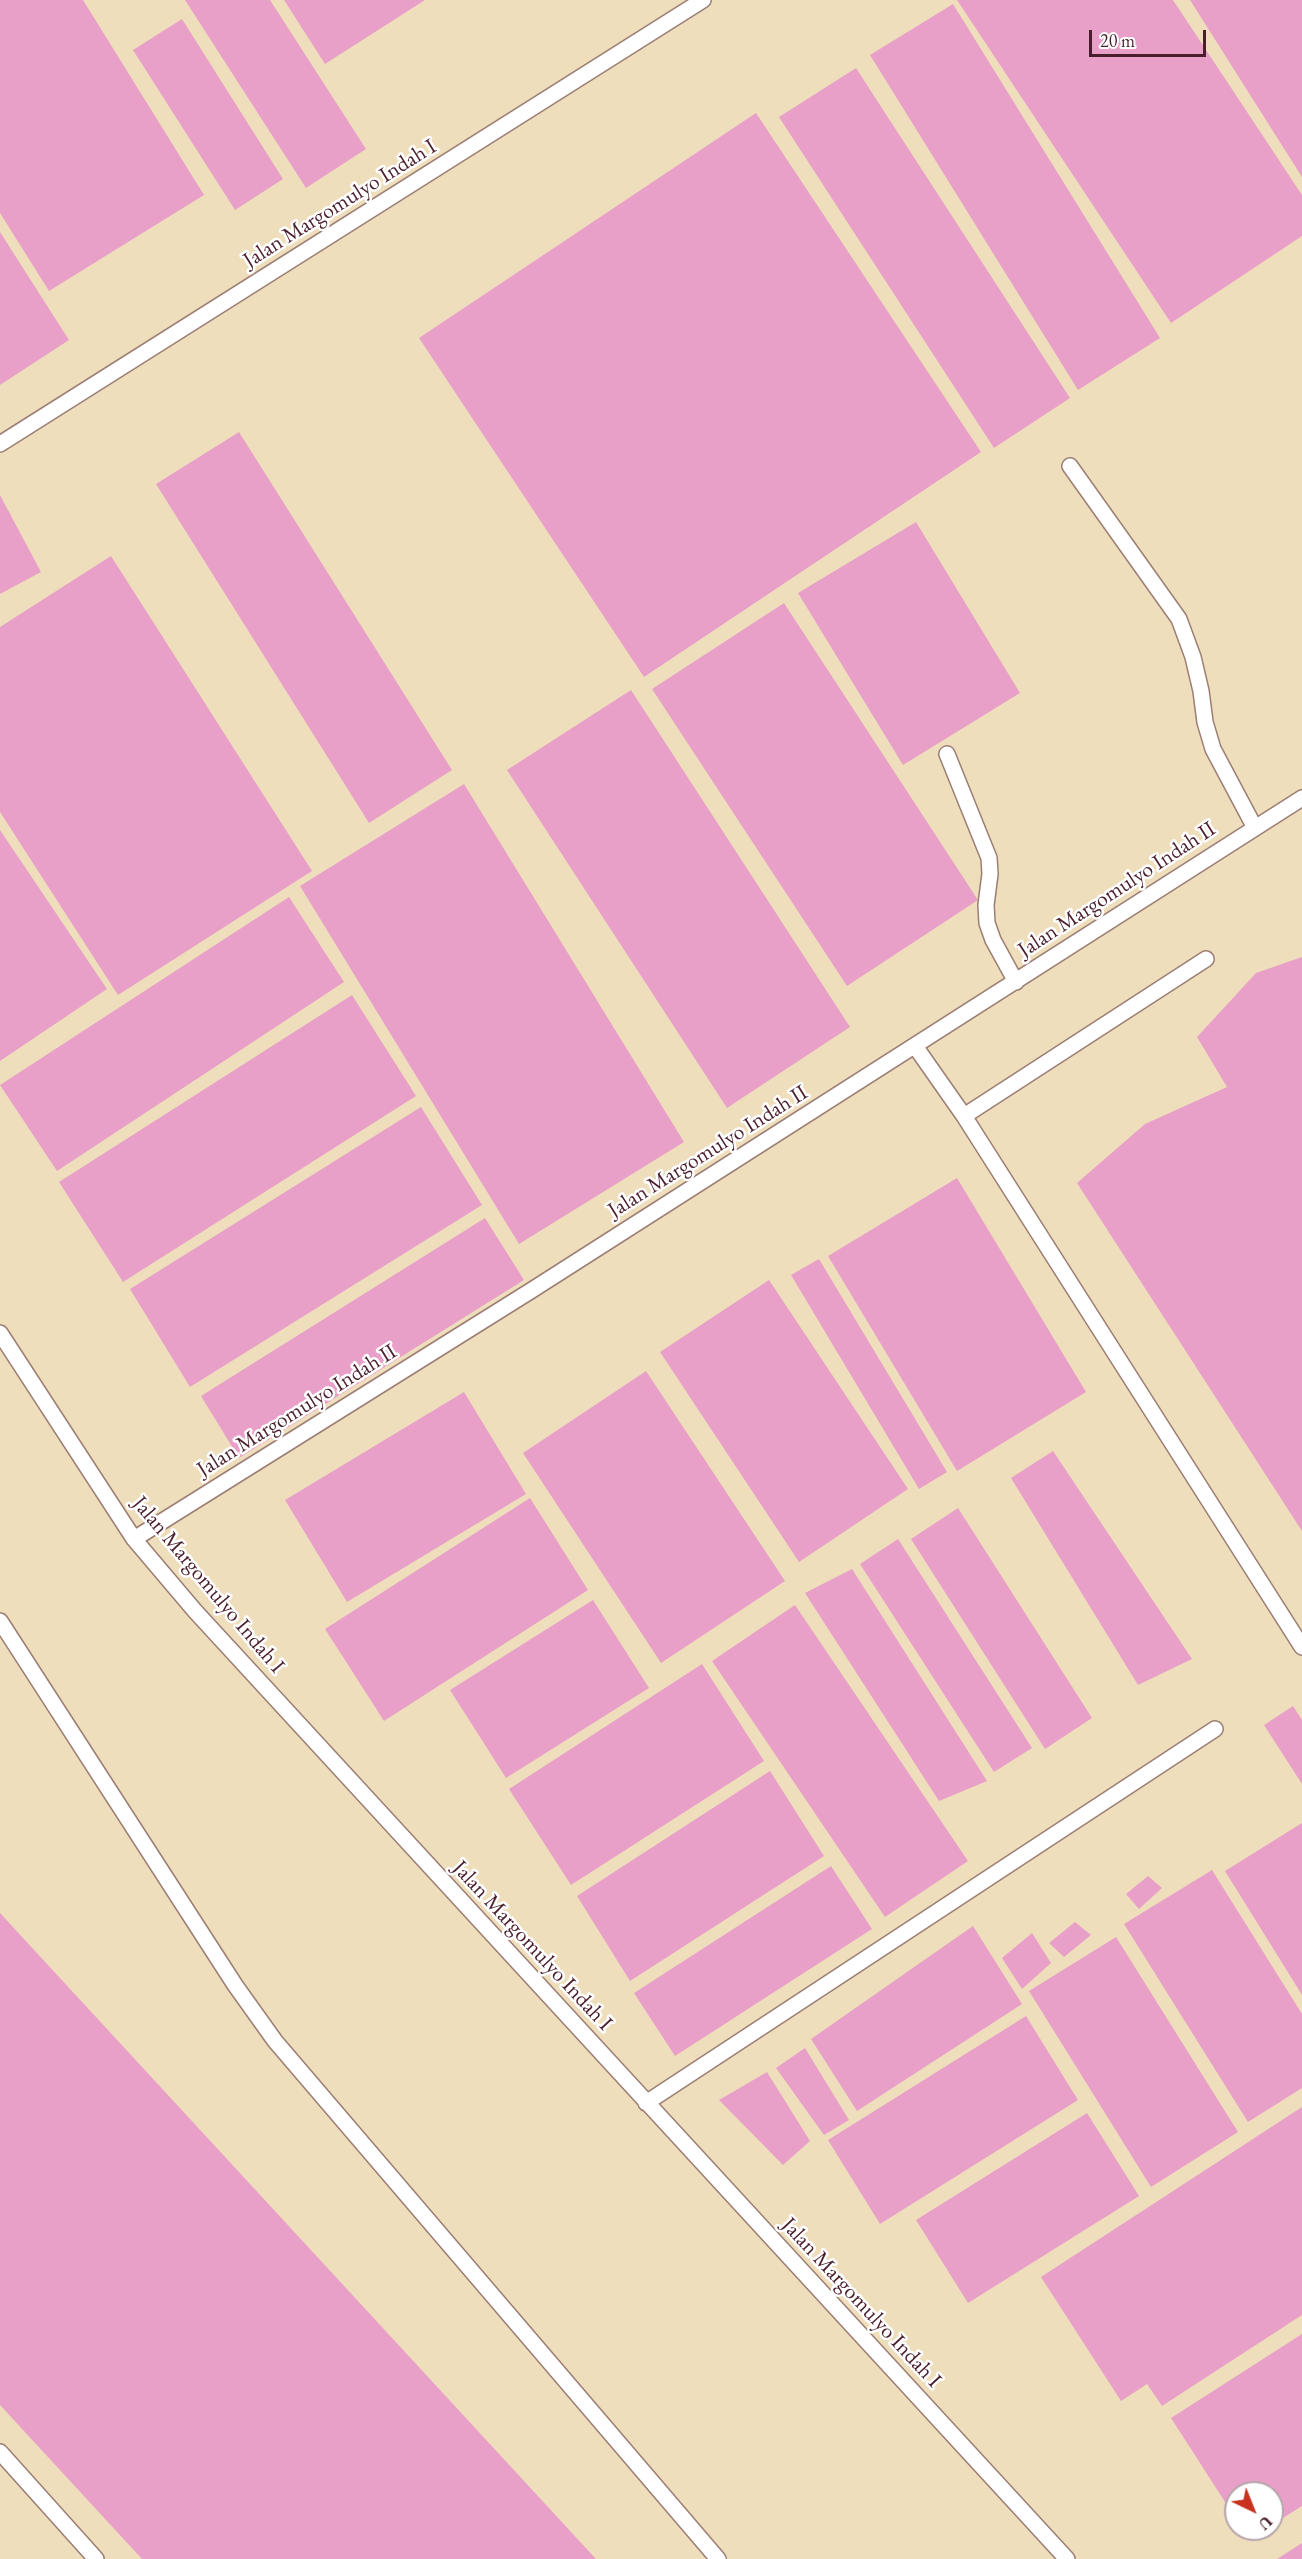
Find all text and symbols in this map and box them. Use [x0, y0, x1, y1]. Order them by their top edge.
scale bar [1092, 18, 1209, 56]
text: 20 m [1100, 29, 1135, 52]
street label: Jalan Margomulyo Indah I [238, 134, 442, 274]
street label: Jalan Margomulyo Indah II [1013, 816, 1221, 964]
street label: Jalan Margomulyo Indah II [603, 1080, 813, 1224]
street label: Jalan Margomulyo Indah II [192, 1339, 402, 1483]
street label: Jalan Margomulyo Indah I [126, 1491, 290, 1679]
street label: Jalan Margomulyo Indah I [446, 1855, 618, 2037]
street label: Jalan Margomulyo Indah I [775, 2212, 947, 2394]
north arrow [1224, 2481, 1284, 2541]
text: U [1254, 2511, 1277, 2535]

